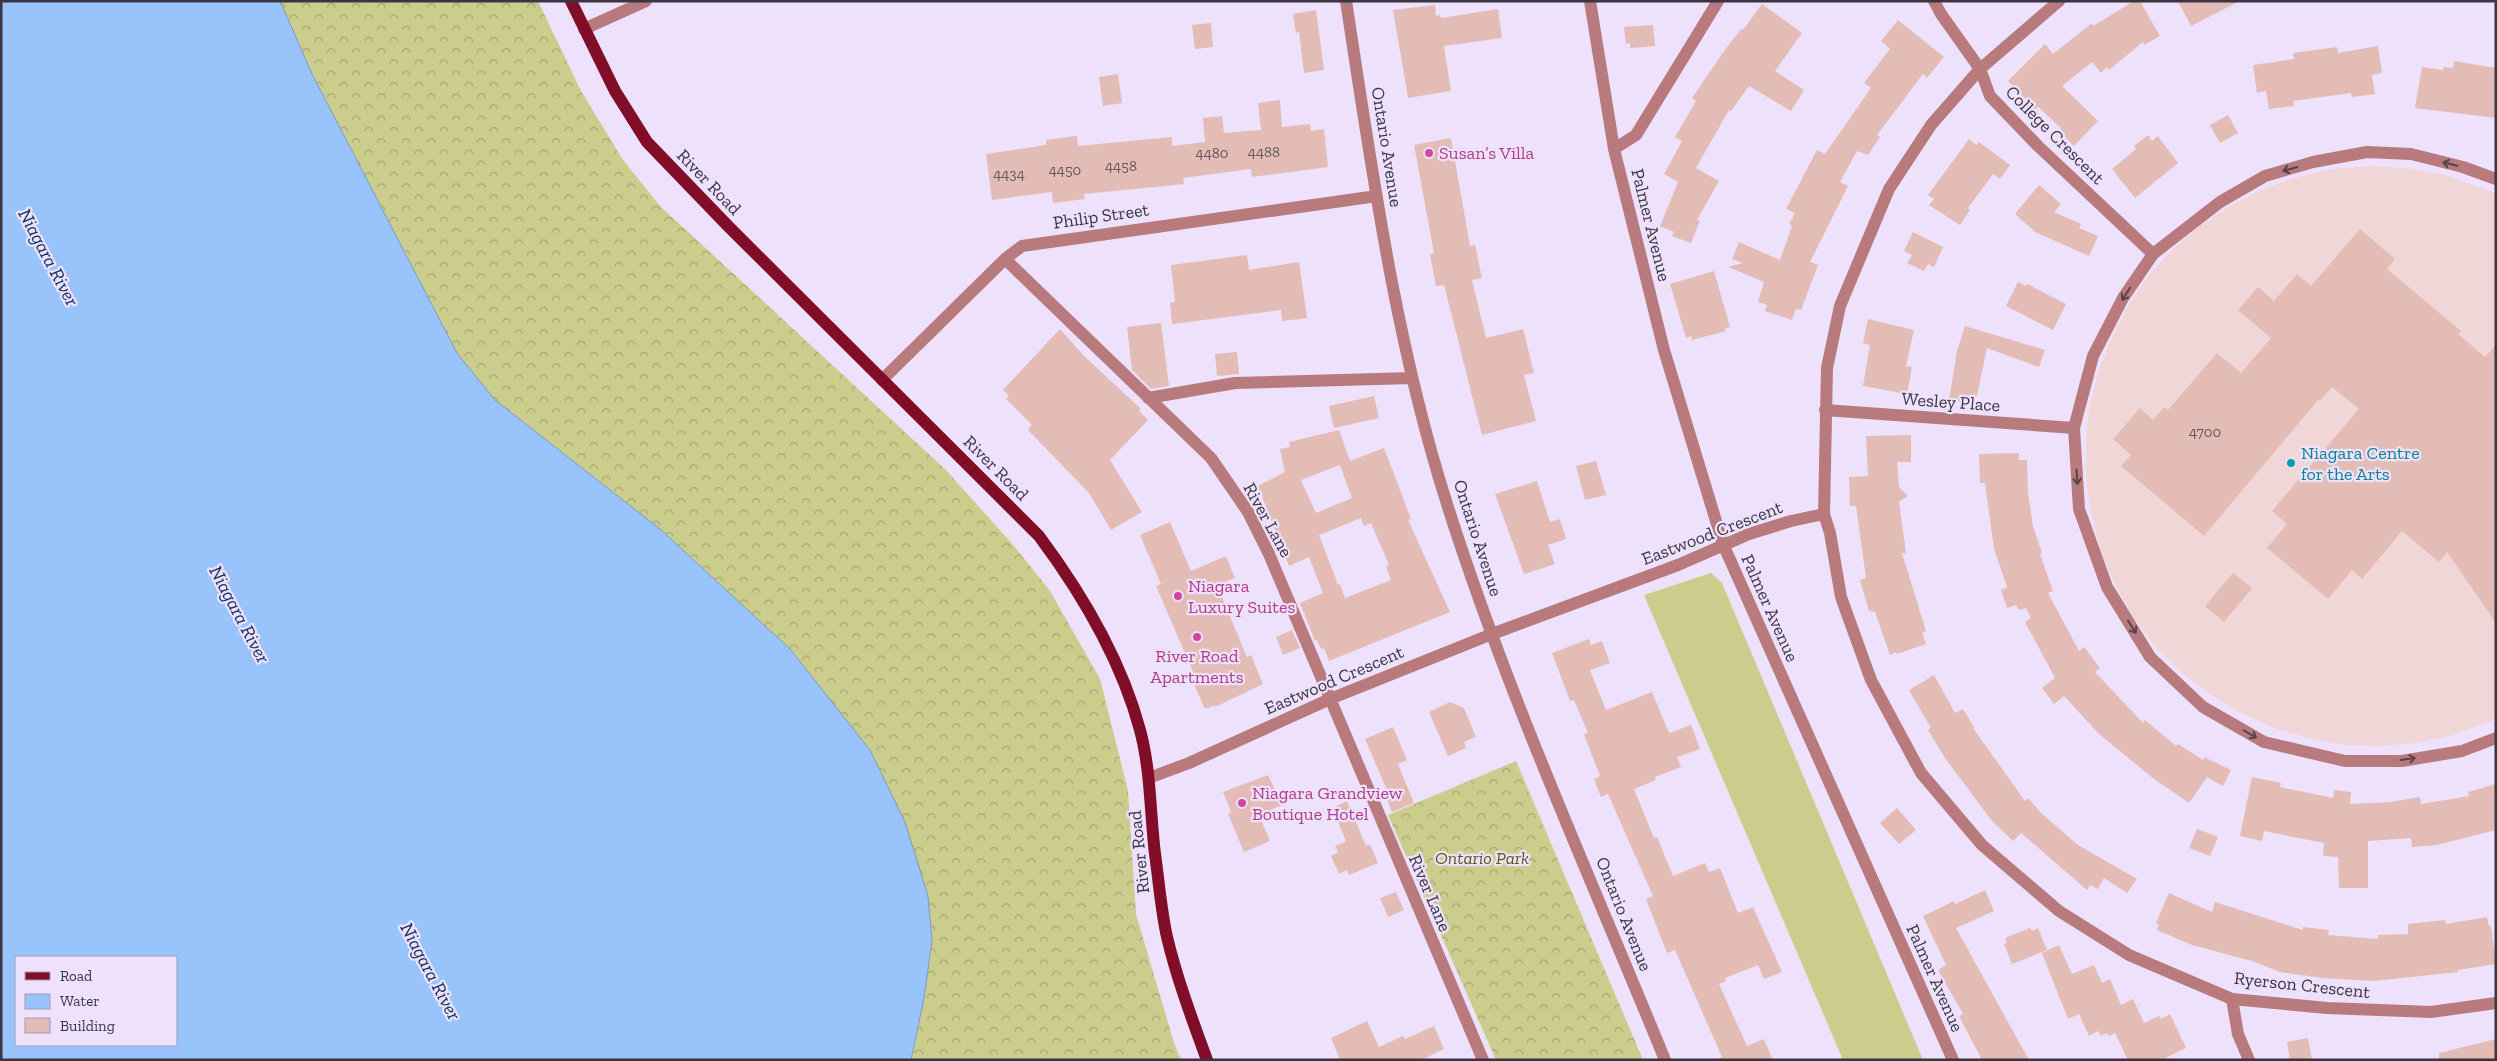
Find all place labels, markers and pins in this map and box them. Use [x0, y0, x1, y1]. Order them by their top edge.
place label: Susan’s Villa [1439, 142, 1535, 164]
marker: Susan’s Villa [1423, 147, 1435, 159]
place label: Niagara Centre for the Arts [2301, 442, 2420, 485]
marker: Niagara Centre for the Arts [2285, 457, 2297, 469]
place label: Niagara Luxury Suites [1188, 575, 1295, 618]
marker: Niagara Luxury Suites [1172, 590, 1184, 602]
marker: River Road Apartments [1191, 631, 1203, 643]
place label: River Road Apartments [1150, 645, 1244, 688]
place label: Niagara Grandview Boutique Hotel [1252, 782, 1403, 825]
marker: Niagara Grandview Boutique Hotel [1236, 797, 1248, 809]

